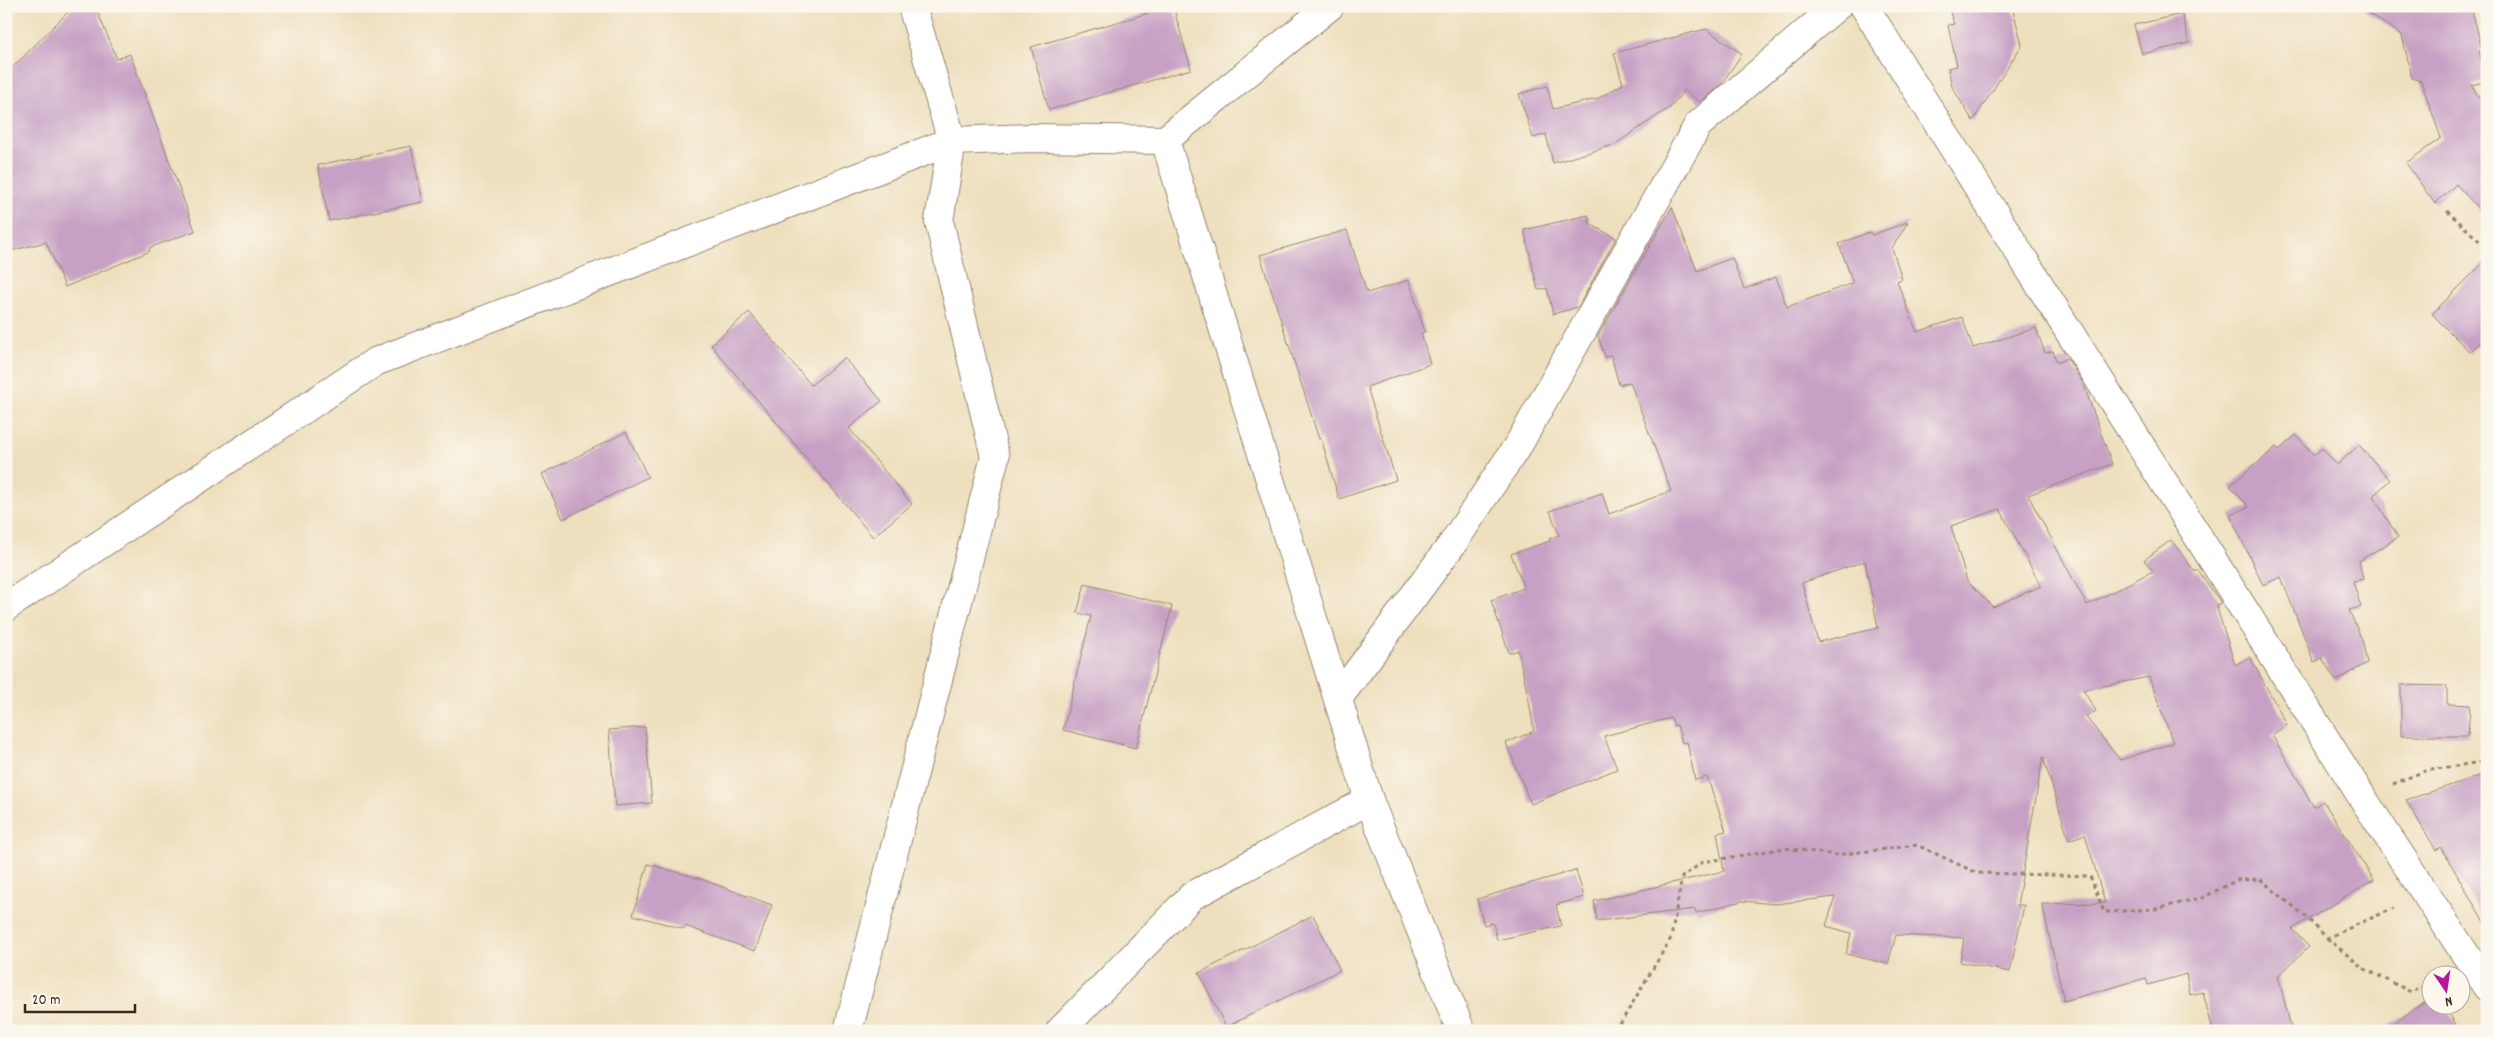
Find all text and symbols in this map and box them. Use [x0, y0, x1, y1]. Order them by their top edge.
north arrow [2420, 964, 2470, 1014]
scale bar [25, 982, 135, 1014]
text: 20 m [32, 990, 60, 1012]
text: N [2443, 990, 2454, 1011]

